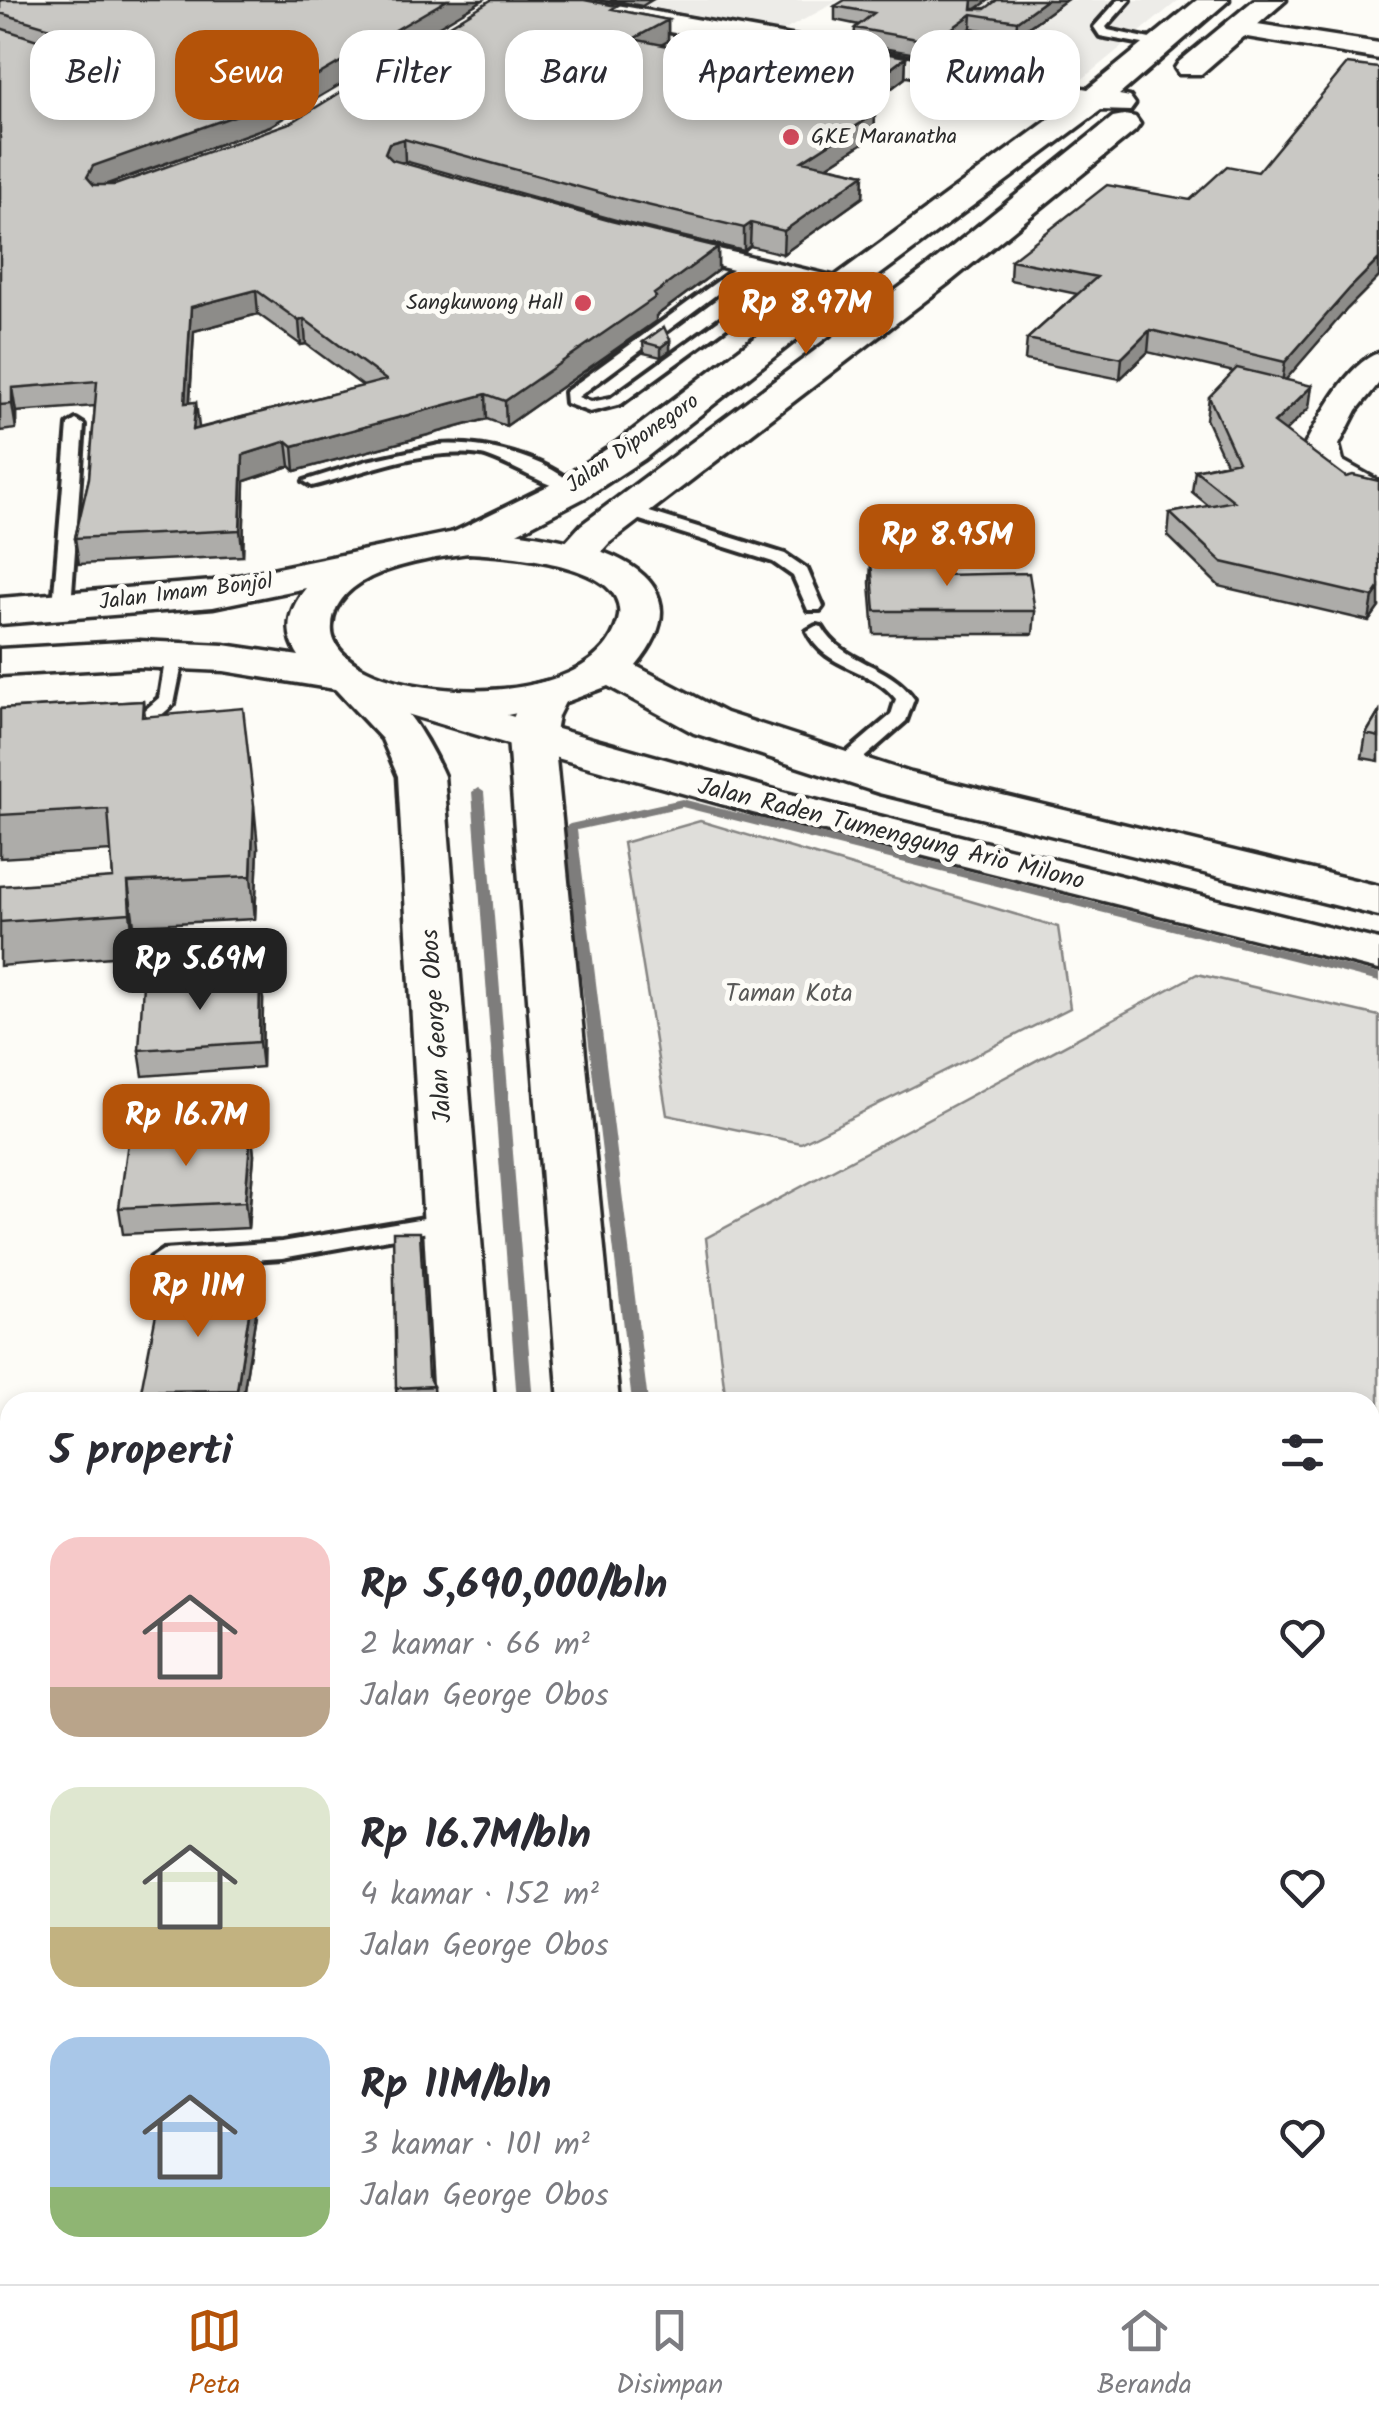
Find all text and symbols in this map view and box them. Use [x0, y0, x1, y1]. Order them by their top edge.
chip: Beli [30, 30, 155, 120]
chip: Sewa [175, 30, 319, 120]
chip: Filter [339, 30, 485, 120]
chip: Baru [505, 30, 643, 120]
chip: Apartemen [663, 30, 890, 120]
chip: Rumah [910, 30, 1080, 120]
place label: GKE Maranatha [811, 120, 957, 155]
marker: GKE Maranatha [780, 126, 802, 148]
pin: Rp 8.97M [703, 272, 909, 357]
text: Rp 8.97M [741, 279, 871, 330]
place label: Sangkuwong Hall [406, 286, 564, 321]
marker: Sangkuwong Hall [572, 292, 594, 314]
street label: Jalan Diponegoro [559, 385, 707, 503]
pin: Rp 8.95M [844, 504, 1050, 589]
text: Rp 8.95M [881, 511, 1013, 562]
street label: Jalan Imam Bonjol [97, 565, 275, 621]
street label: Jalan Raden Tumenggung Ario Milono [693, 767, 1089, 901]
street label: Jalan George Obos [410, 927, 464, 1124]
pin: Rp 5.69M [97, 928, 303, 1013]
text: Rp 5.69M [135, 935, 265, 986]
park label: Taman Kota [725, 974, 853, 1014]
pin: Rp 16.7M [83, 1084, 289, 1169]
text: Rp 16.7M [125, 1091, 247, 1142]
pin: Rp 11M [117, 1255, 279, 1340]
text: Rp 11M [152, 1262, 244, 1313]
text: 5 properti [50, 1419, 233, 1486]
icon: filters [1275, 1425, 1330, 1480]
text: Rp 5,690,000/bln [360, 1553, 668, 1620]
icon: home [130, 1577, 250, 1697]
icon: heart [1275, 1610, 1330, 1665]
text: 2 kamar · 66 m² [360, 1620, 590, 1671]
text: Jalan George Obos [360, 1671, 609, 1722]
text: Rp 16.7M/bln [360, 1803, 591, 1870]
icon: home [130, 1827, 250, 1947]
icon: heart [1275, 1860, 1330, 1915]
text: 4 kamar · 152 m² [360, 1870, 599, 1921]
text: Jalan George Obos [360, 1921, 609, 1972]
text: Rp 11M/bln [360, 2053, 551, 2120]
icon: home [130, 2077, 250, 2197]
icon: heart [1275, 2110, 1330, 2165]
text: 3 kamar · 101 m² [360, 2120, 590, 2171]
text: Jalan George Obos [360, 2171, 609, 2222]
tab: Peta [187, 2303, 242, 2408]
tab: Disimpan [616, 2303, 723, 2408]
tab: Beranda [1097, 2303, 1192, 2408]

